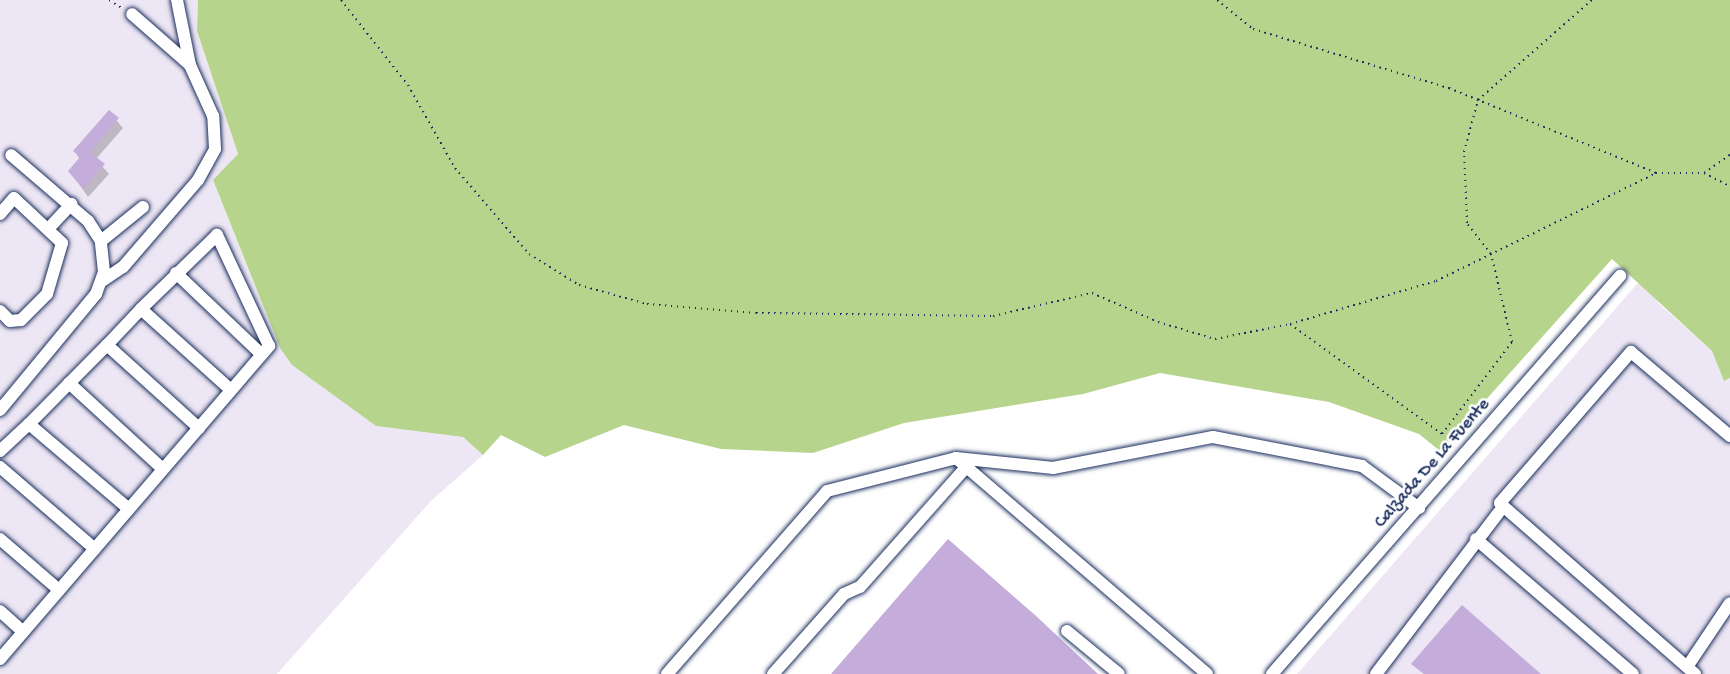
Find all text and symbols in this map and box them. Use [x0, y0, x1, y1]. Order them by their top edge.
street label: Calzada De La Fuente [1371, 395, 1495, 533]

